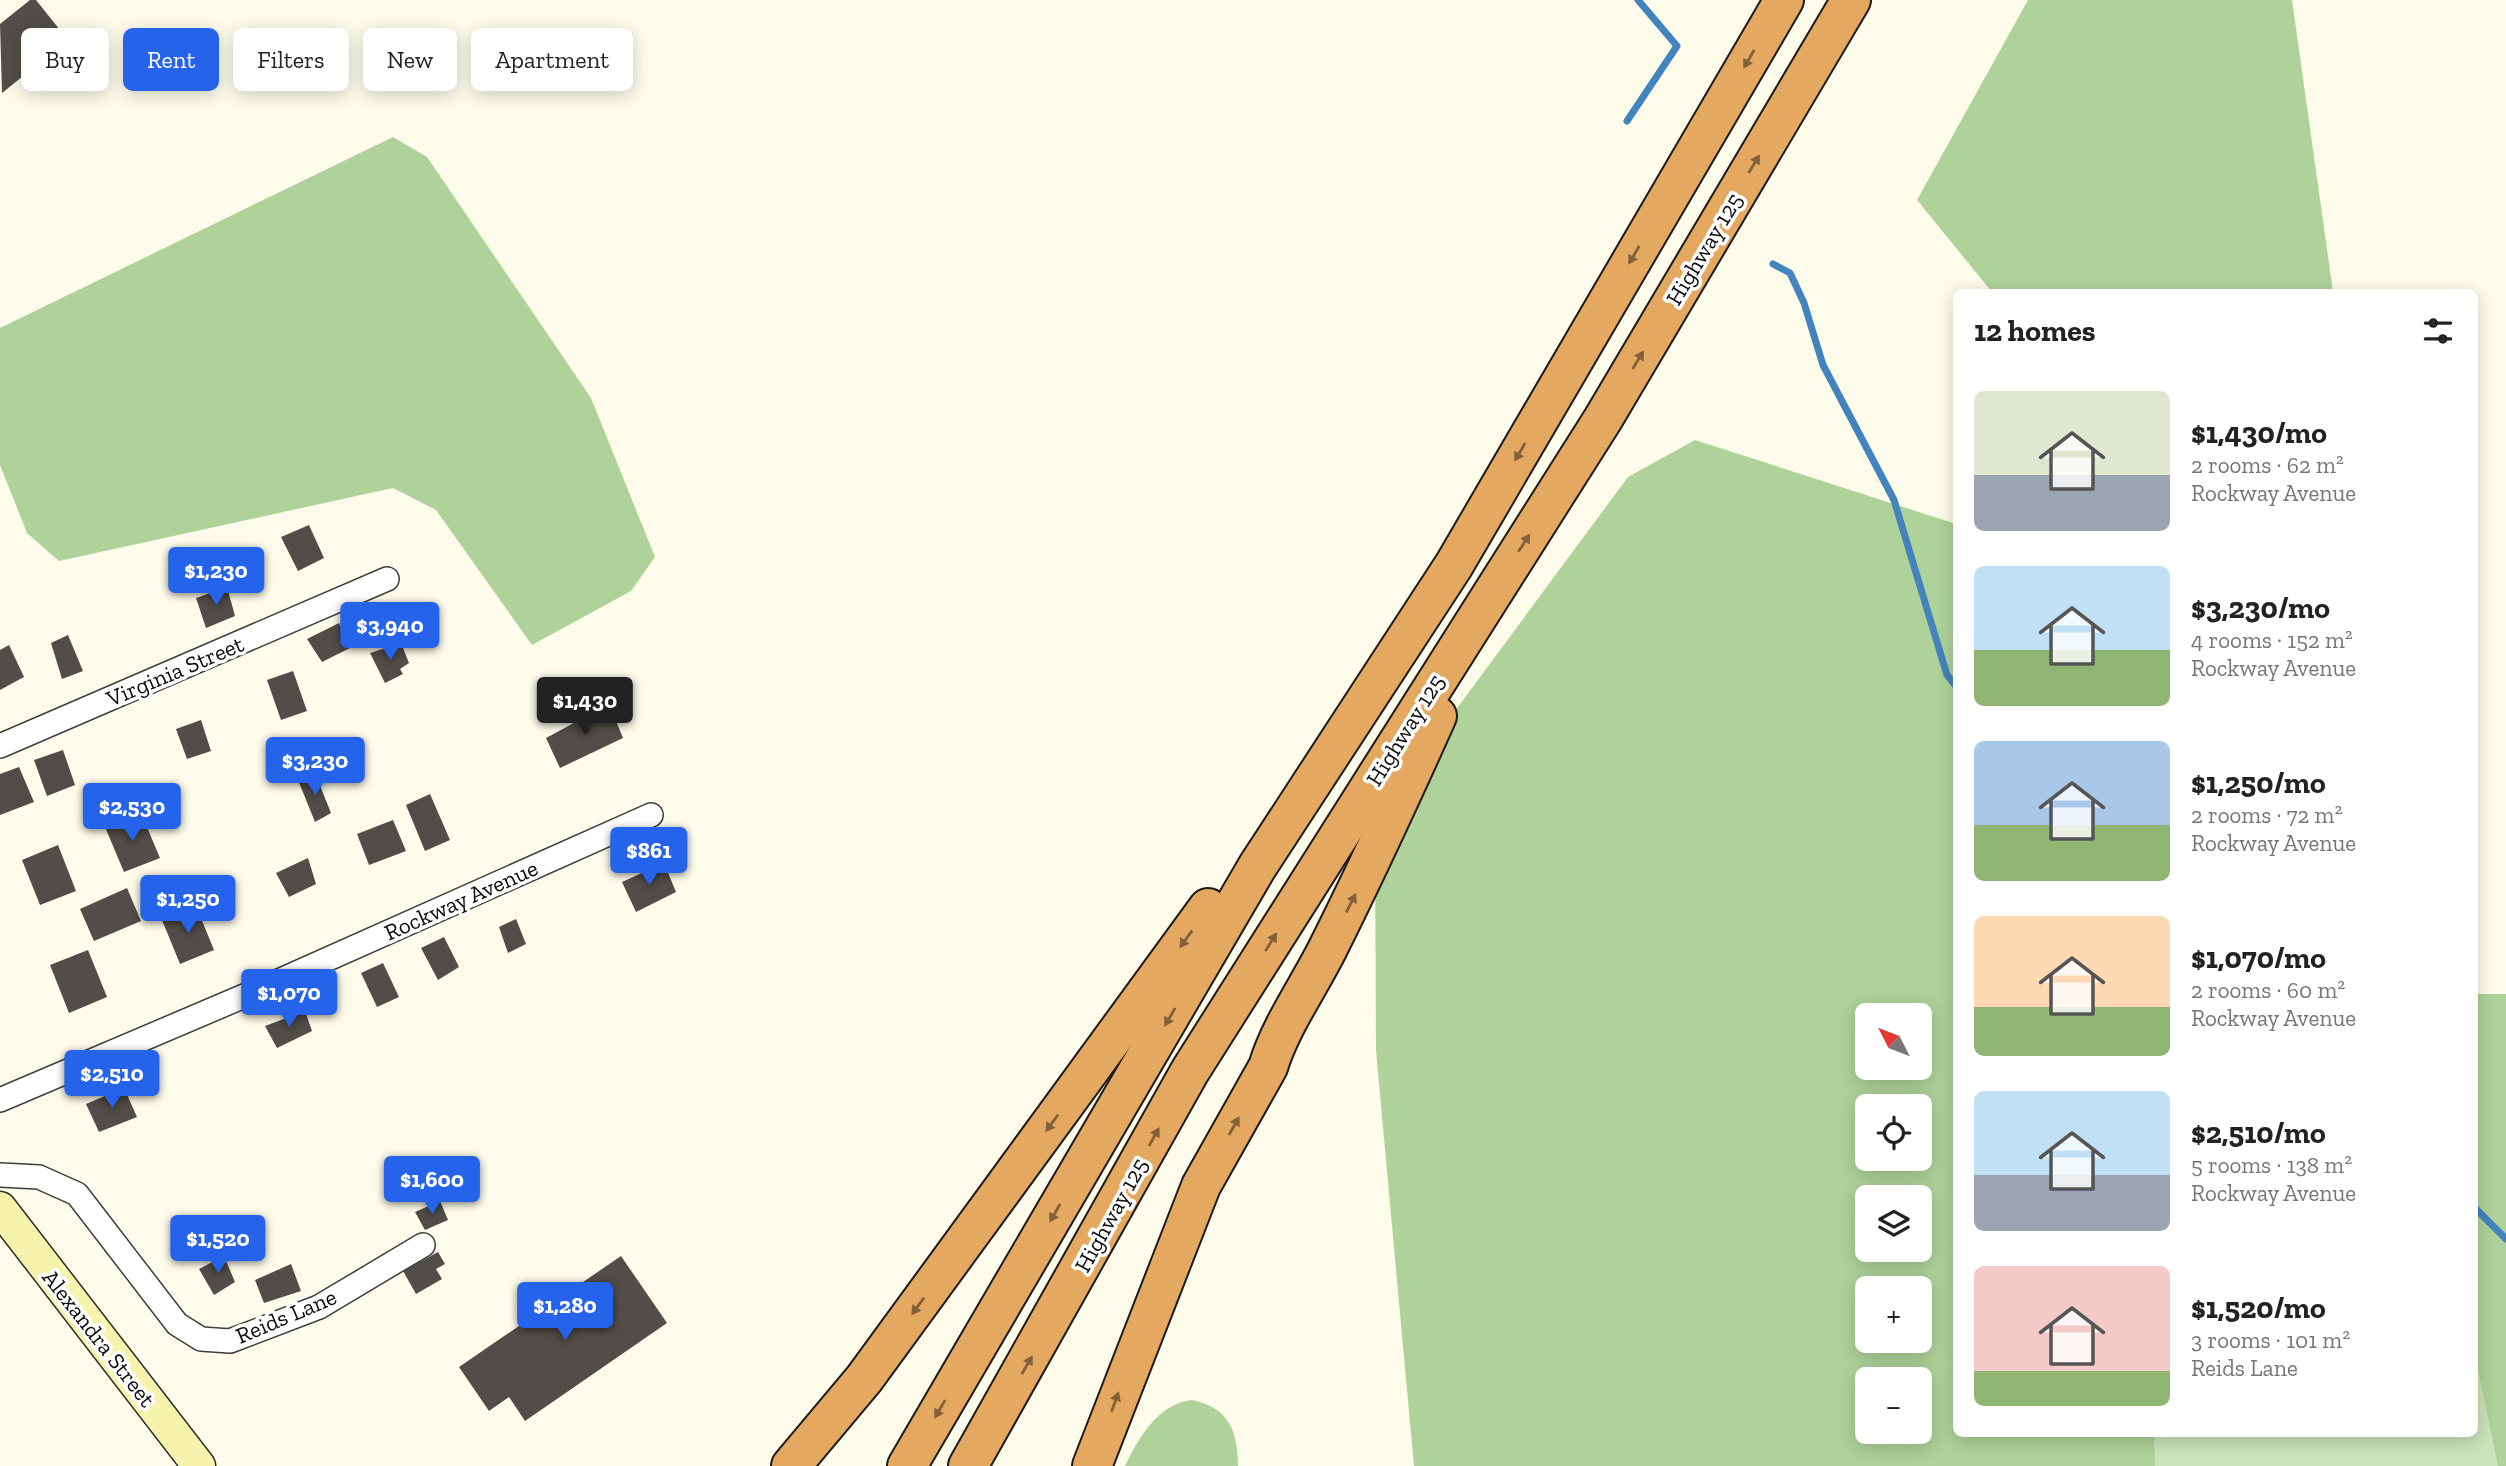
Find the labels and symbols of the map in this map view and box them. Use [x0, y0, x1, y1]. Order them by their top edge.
one-way arrow [1743, 49, 1755, 69]
one-way arrow [1748, 155, 1760, 174]
street label: Highway 125 [1660, 188, 1748, 310]
one-way arrow [1628, 246, 1641, 265]
one-way arrow [1632, 351, 1644, 370]
one-way arrow [1514, 442, 1526, 461]
one-way arrow [1517, 533, 1530, 553]
pin: $1,230 [159, 548, 273, 607]
pin: $3,940 [333, 602, 447, 662]
street label: Virginia Street [101, 629, 248, 713]
street label: Highway 125 [1360, 669, 1450, 791]
pin: $1,430 [528, 678, 642, 737]
pin: $3,230 [258, 738, 372, 797]
pin: $2,530 [75, 784, 189, 843]
pin: $861 [608, 828, 690, 887]
street label: Rockway Avenue [380, 854, 542, 946]
pin: $1,250 [131, 876, 245, 935]
one-way arrow [1345, 893, 1356, 913]
one-way arrow [1179, 930, 1193, 948]
one-way arrow [1264, 933, 1277, 952]
pin: $1,070 [232, 970, 346, 1029]
north arrow [1855, 1003, 1932, 1080]
one-way arrow [1164, 1007, 1176, 1026]
pin: $2,510 [55, 1050, 169, 1110]
one-way arrow [1045, 1114, 1059, 1132]
one-way arrow [1228, 1116, 1240, 1136]
one-way arrow [1148, 1127, 1159, 1147]
street label: Highway 125 [1068, 1153, 1154, 1277]
pin: $1,600 [375, 1156, 489, 1216]
one-way arrow [1049, 1203, 1061, 1222]
pin: $1,520 [161, 1216, 275, 1275]
street label: Alexandra Street [37, 1264, 162, 1413]
street label: Reids Lane [231, 1282, 341, 1350]
pin: $1,280 [508, 1282, 622, 1342]
one-way arrow [910, 1297, 925, 1315]
one-way arrow [1021, 1355, 1033, 1374]
one-way arrow [1110, 1391, 1121, 1412]
one-way arrow [934, 1400, 947, 1419]

